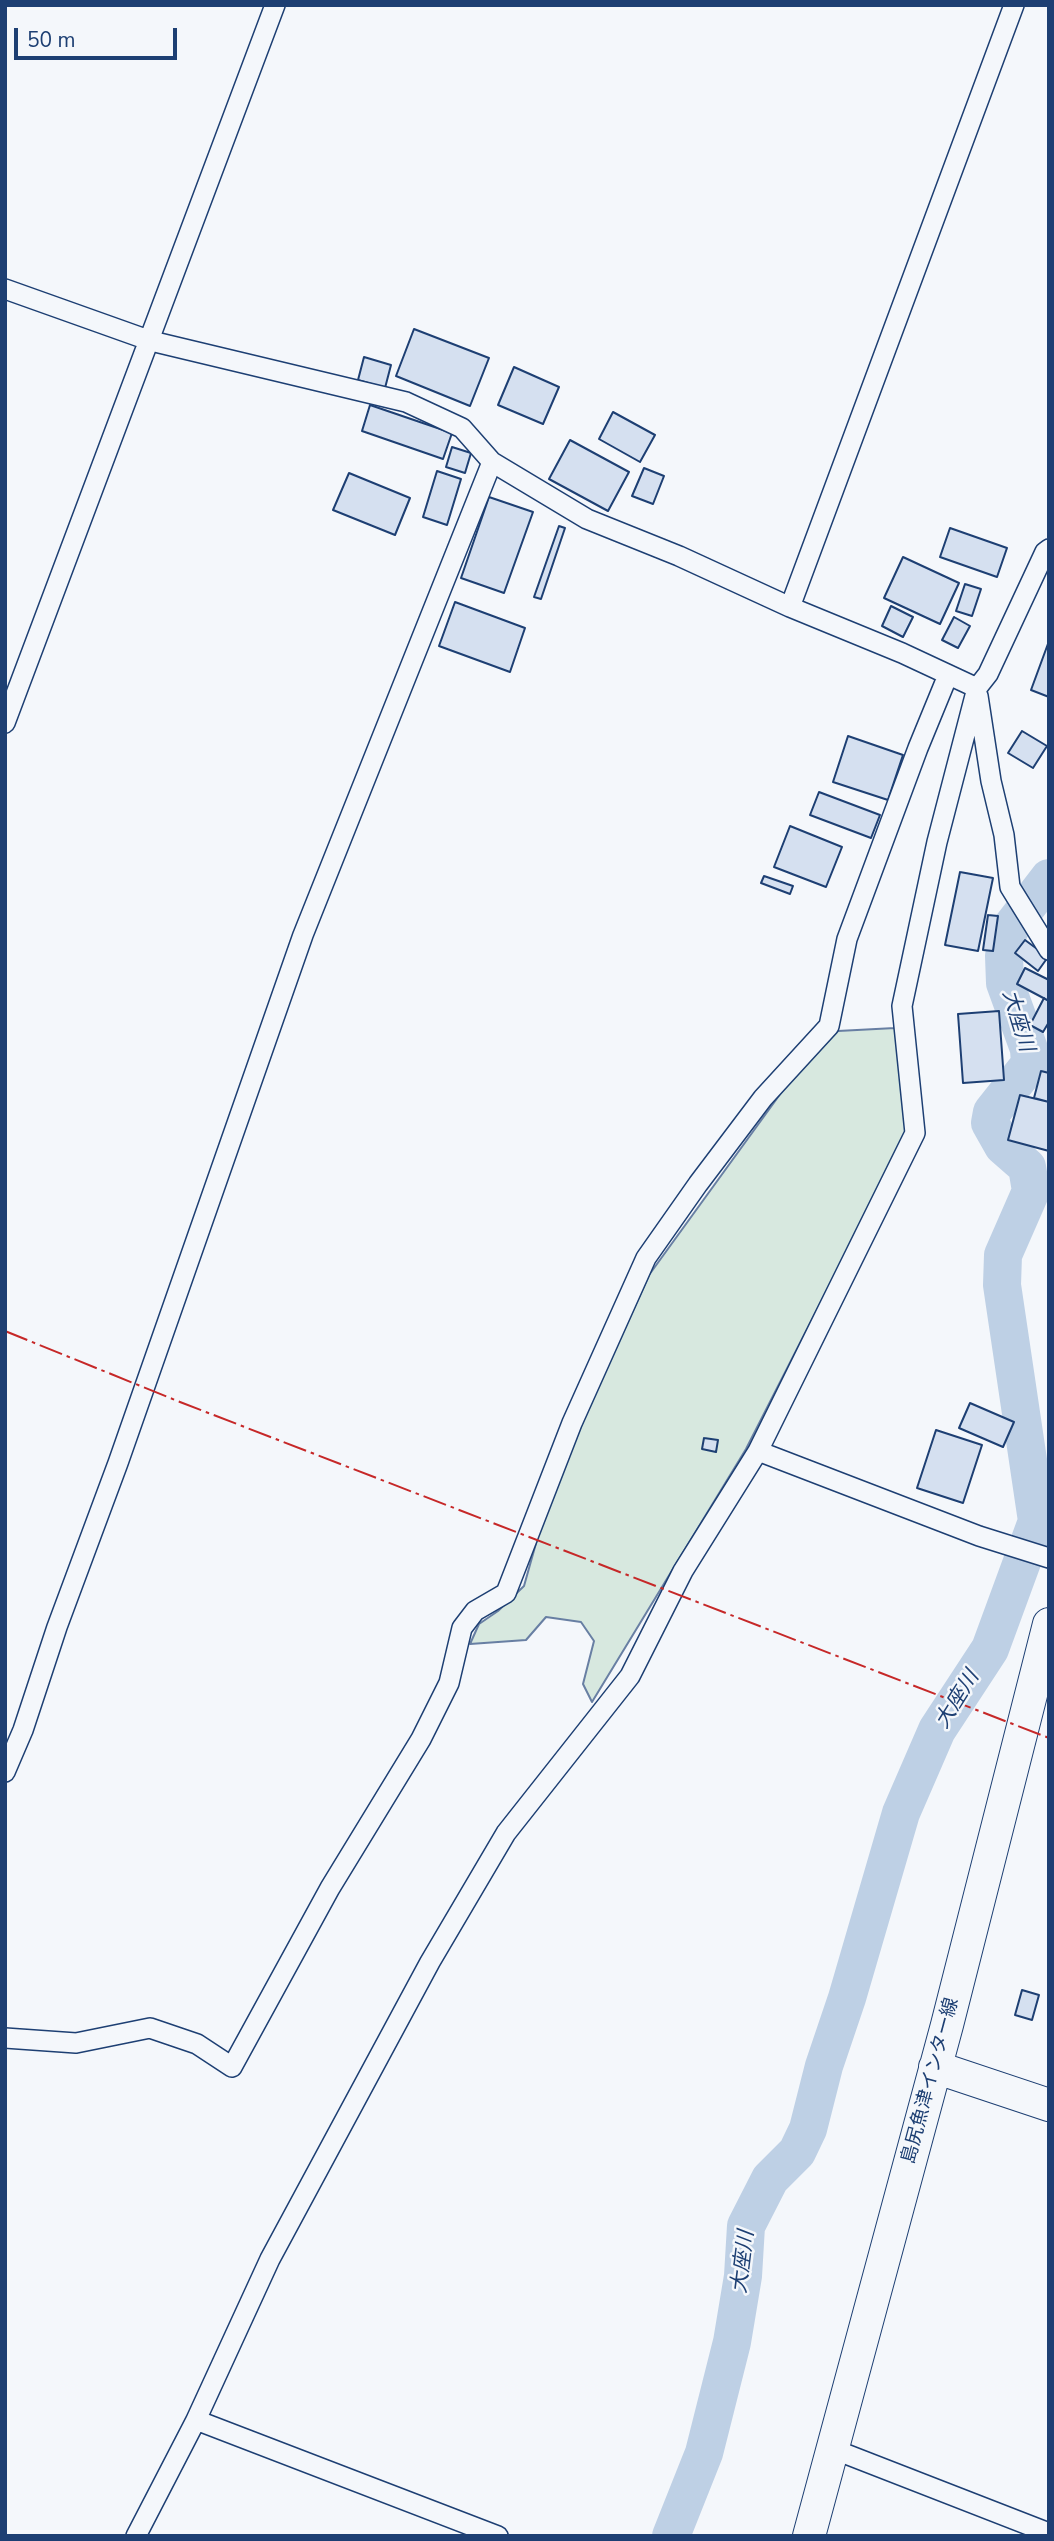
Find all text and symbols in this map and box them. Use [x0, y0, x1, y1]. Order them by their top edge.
scale bar [18, 14, 180, 58]
text: 50 m [27, 26, 76, 54]
water label: 大座川 [996, 987, 1038, 1055]
water label: 大座川 [931, 1667, 985, 1733]
street label: 島尻魚津インター線 [898, 1995, 964, 2167]
water label: 大座川 [728, 2229, 760, 2295]

